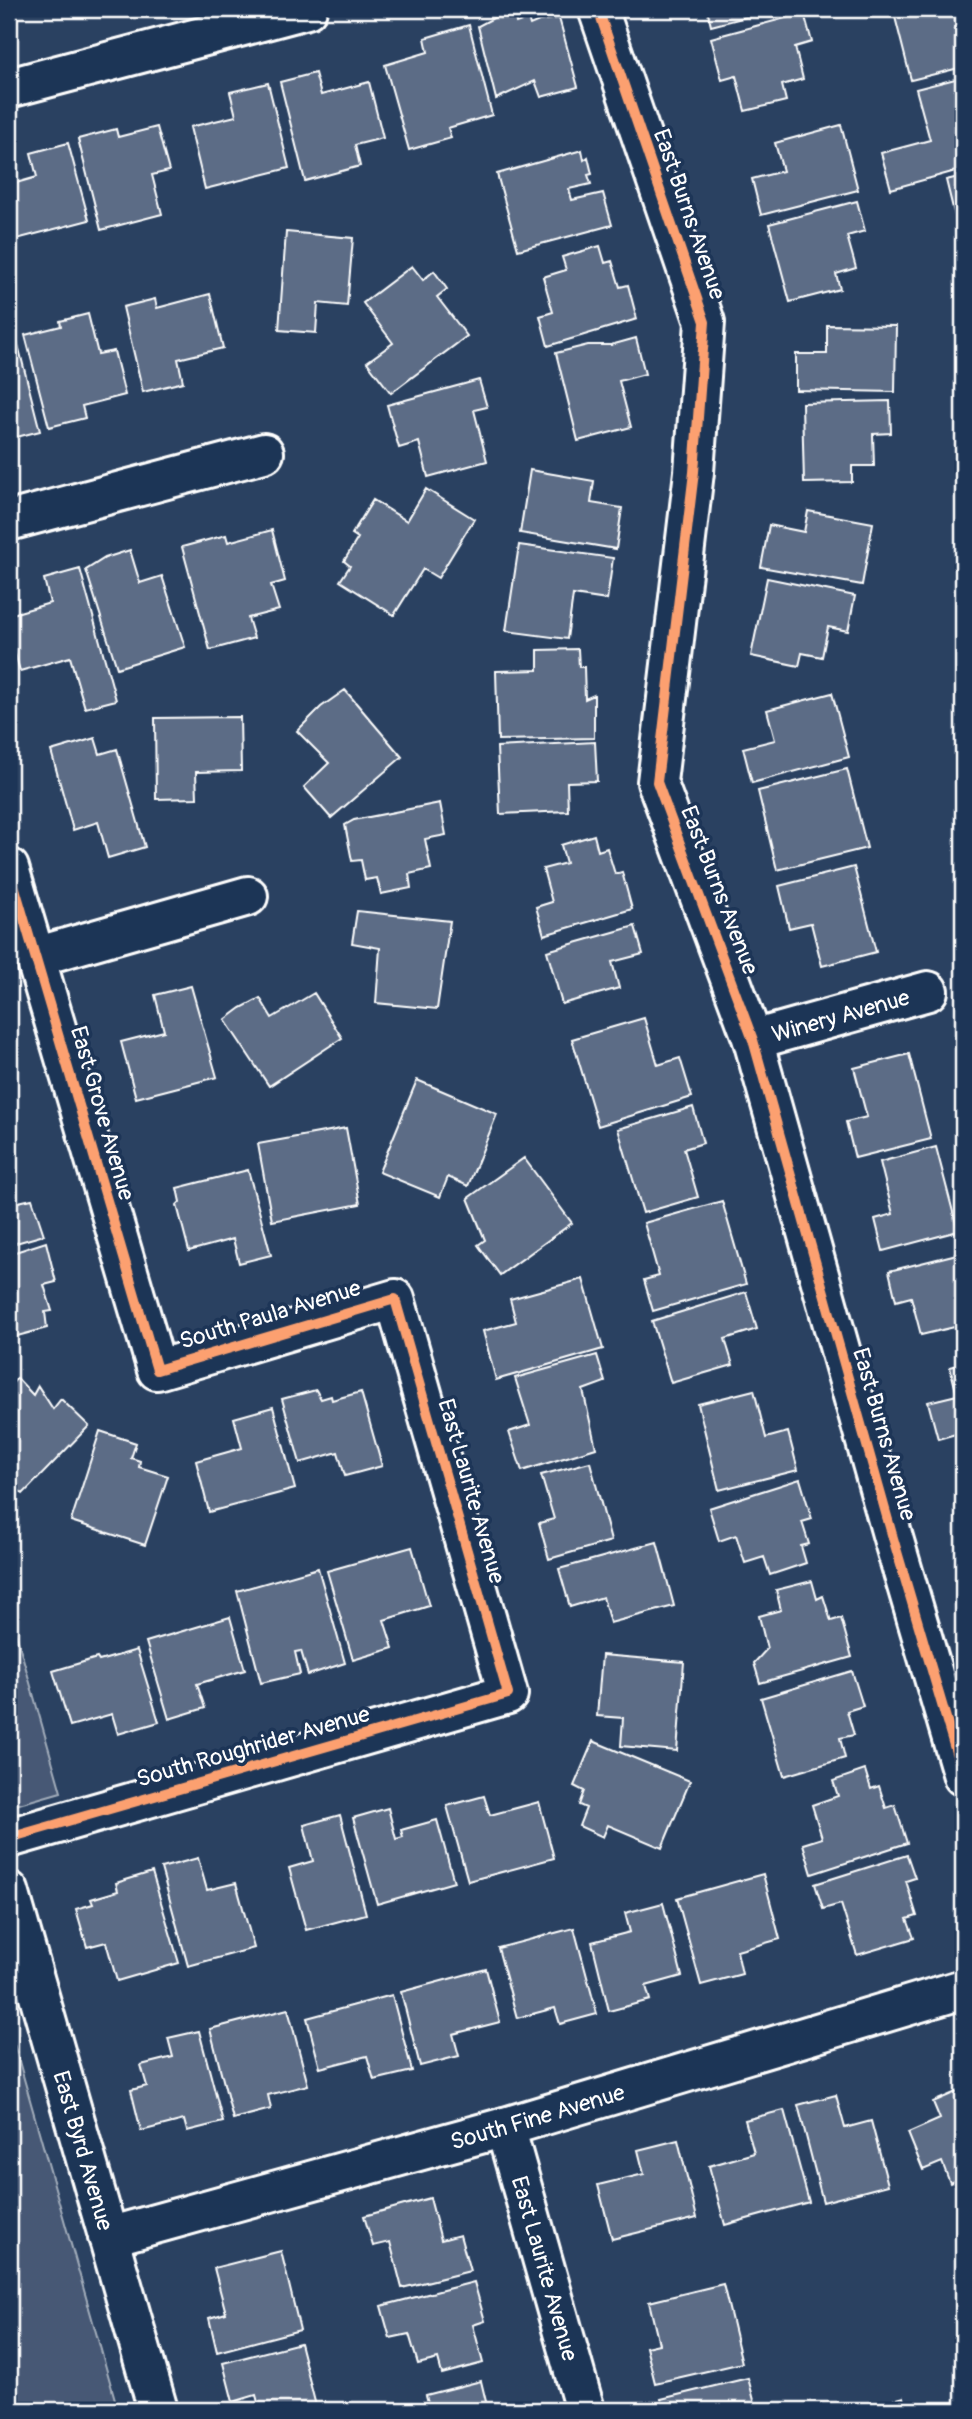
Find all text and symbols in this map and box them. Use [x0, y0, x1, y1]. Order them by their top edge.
street label: East Burns Avenue [647, 125, 733, 304]
street label: East Burns Avenue [674, 802, 765, 979]
street label: Winery Avenue [769, 983, 914, 1049]
street label: East Grove Avenue [64, 1023, 141, 1204]
street label: South Paula Avenue [176, 1273, 365, 1356]
street label: East Burns Avenue [846, 1344, 923, 1525]
street label: East Laurite Avenue [431, 1396, 512, 1587]
street label: South Roughrider Avenue [133, 1699, 374, 1794]
street label: East Byrd Avenue [46, 2067, 120, 2235]
street label: South Fine Avenue [447, 2078, 629, 2156]
street label: East Laurite Avenue [505, 2173, 585, 2365]

